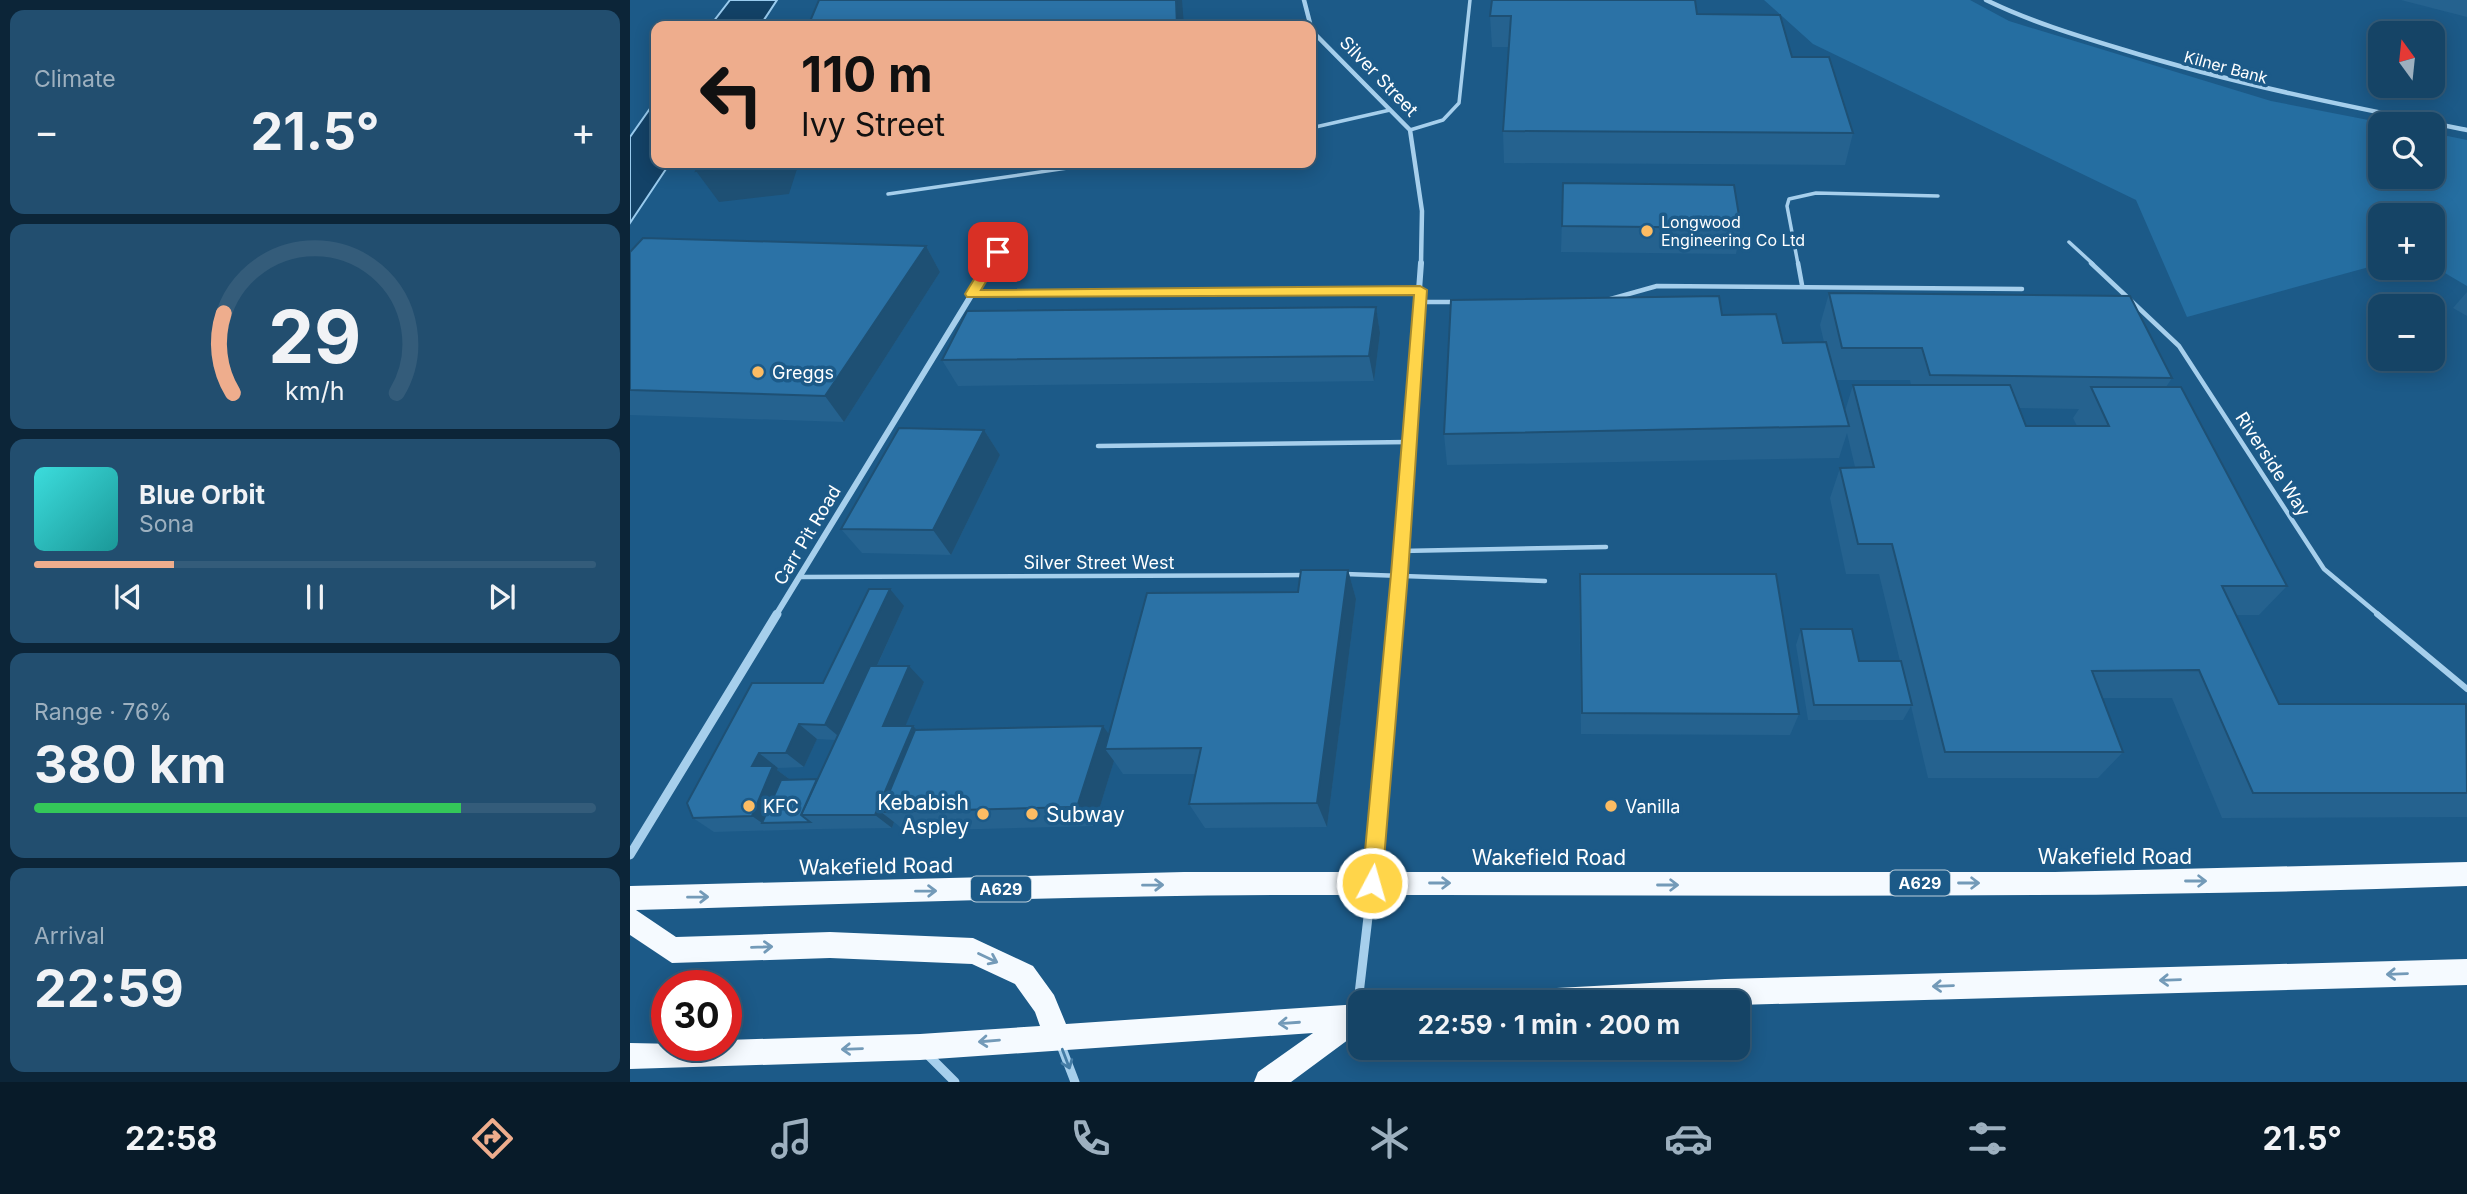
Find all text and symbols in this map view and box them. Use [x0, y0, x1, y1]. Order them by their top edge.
north arrow [2368, 21, 2445, 98]
map controls [2368, 21, 2445, 371]
street label: Silver Street [1336, 32, 1422, 121]
text: 110 m [801, 45, 933, 104]
street label: Kilner Bank [2182, 46, 2270, 88]
icon: left [686, 49, 777, 140]
text: Climate [34, 65, 116, 93]
text: 21.5° [250, 100, 380, 163]
text: Ivy Street [801, 105, 945, 144]
text: − [34, 108, 59, 154]
text: + [571, 108, 596, 154]
button: search [2368, 112, 2445, 189]
button: + [2368, 203, 2445, 280]
place label: Longwood Engineering Co Ltd [1661, 212, 1805, 250]
pin [968, 222, 1028, 282]
marker: Longwood Engineering Co Ltd [1639, 223, 1655, 239]
icon: arrive [979, 233, 1017, 271]
text: 29 [268, 292, 362, 381]
button: − [2368, 294, 2445, 371]
place label: Greggs [772, 362, 834, 383]
marker: Greggs [750, 364, 766, 380]
text: km/h [285, 375, 345, 405]
street label: Riverside Way [2231, 408, 2315, 520]
text: Blue Orbit [139, 479, 265, 510]
street label: Carr Pit Road [769, 481, 845, 589]
text: Sona [139, 510, 194, 538]
street label: Silver Street West [1023, 552, 1175, 573]
icon: previous [109, 578, 147, 616]
icon: pause [296, 578, 334, 616]
icon: next [483, 578, 521, 616]
text: Range · 76% [34, 698, 172, 726]
text: 380 km [34, 733, 226, 796]
place label: Kebabish Aspley [877, 790, 969, 839]
place label: KFC [763, 796, 799, 817]
place label: Vanilla [1625, 796, 1680, 817]
marker: KFC [741, 798, 757, 814]
marker: Vanilla [1603, 798, 1619, 814]
place label: Subway [1046, 802, 1125, 827]
marker: Kebabish Aspley [975, 806, 991, 822]
marker: Subway [1024, 806, 1040, 822]
street label: Wakefield Road [2038, 844, 2192, 869]
street label: Wakefield Road [1472, 845, 1626, 870]
position arrow [1335, 846, 1409, 920]
street label: Wakefield Road [799, 852, 953, 880]
road number: A629 [1890, 870, 1950, 896]
one-way arrow [2184, 875, 2207, 888]
road number: A629 [971, 876, 1031, 902]
one-way arrow [1428, 876, 1451, 890]
one-way arrow [1957, 876, 1980, 890]
one-way arrow [1656, 878, 1679, 891]
one-way arrow [1141, 879, 1164, 892]
one-way arrow [914, 884, 937, 898]
one-way arrow [686, 890, 709, 903]
text: Arrival [34, 922, 105, 950]
one-way arrow [750, 941, 773, 954]
one-way arrow [977, 952, 998, 965]
text: 22:59 [34, 957, 184, 1020]
one-way arrow [2386, 967, 2409, 980]
speed limit sign: 30 [651, 970, 742, 1061]
one-way arrow [2159, 973, 2182, 986]
one-way arrow [1931, 979, 1954, 992]
text: 22:59 · 1 min · 200 m [1418, 1009, 1680, 1040]
one-way arrow [1277, 1016, 1300, 1029]
one-way arrow [978, 1035, 1001, 1048]
one-way arrow [841, 1042, 864, 1055]
one-way arrow [1061, 1047, 1073, 1069]
icon: directions [468, 1114, 517, 1163]
icon: music [767, 1114, 816, 1163]
icon: phone [1066, 1114, 1115, 1163]
icon: climate [1365, 1114, 1414, 1163]
icon: car [1664, 1114, 1713, 1163]
icon: filters [1963, 1114, 2012, 1163]
text: 22:58 [125, 1119, 217, 1158]
text: 21.5° [2262, 1119, 2342, 1158]

